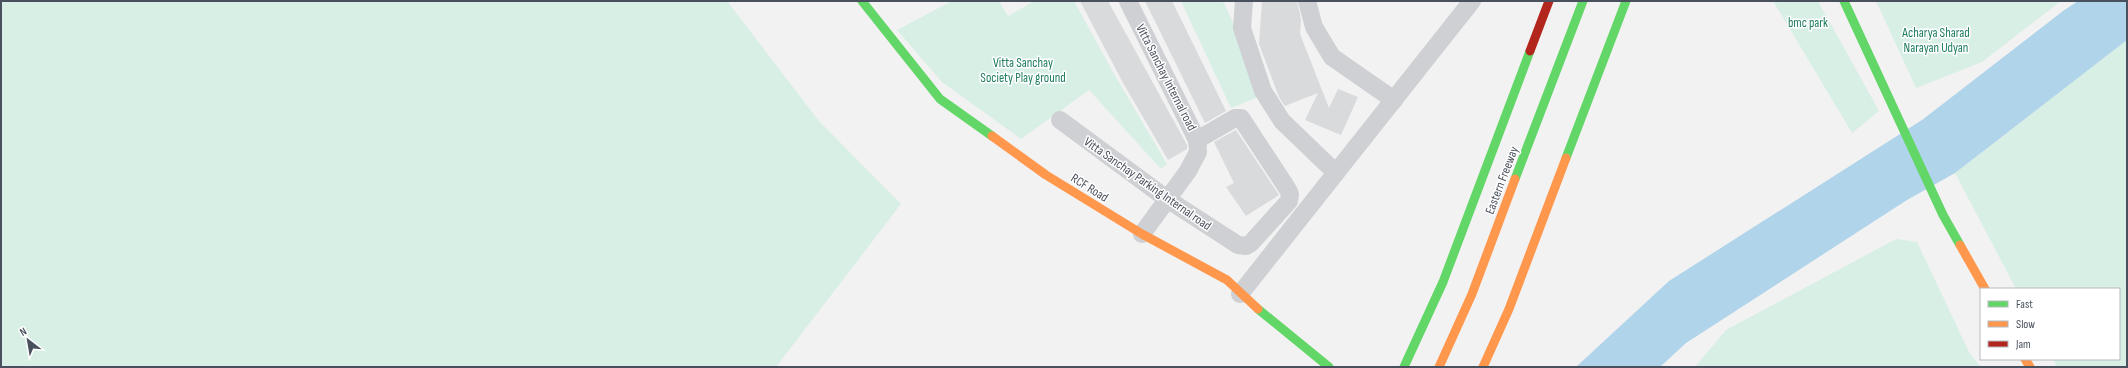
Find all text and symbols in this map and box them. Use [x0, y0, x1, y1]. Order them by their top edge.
park label: bmc park [1788, 15, 1828, 31]
street label: Vitta Sanchay Internal road [1132, 21, 1200, 133]
park label: Acharya Sharad Narayan Udyan [1901, 25, 1970, 56]
park label: Vitta Sanchay Society Play ground [980, 55, 1066, 86]
street label: Vitta Sanchay Parking Internal road [1081, 134, 1214, 234]
street label: Eastern Freeway [1482, 144, 1522, 216]
street label: RCF Road [1068, 170, 1111, 206]
legend [1980, 288, 2120, 360]
text: Fast [2016, 297, 2033, 312]
text: Slow [2016, 317, 2035, 332]
north arrow [8, 320, 48, 360]
text: N [17, 325, 29, 339]
text: Jam [2015, 337, 2031, 352]

